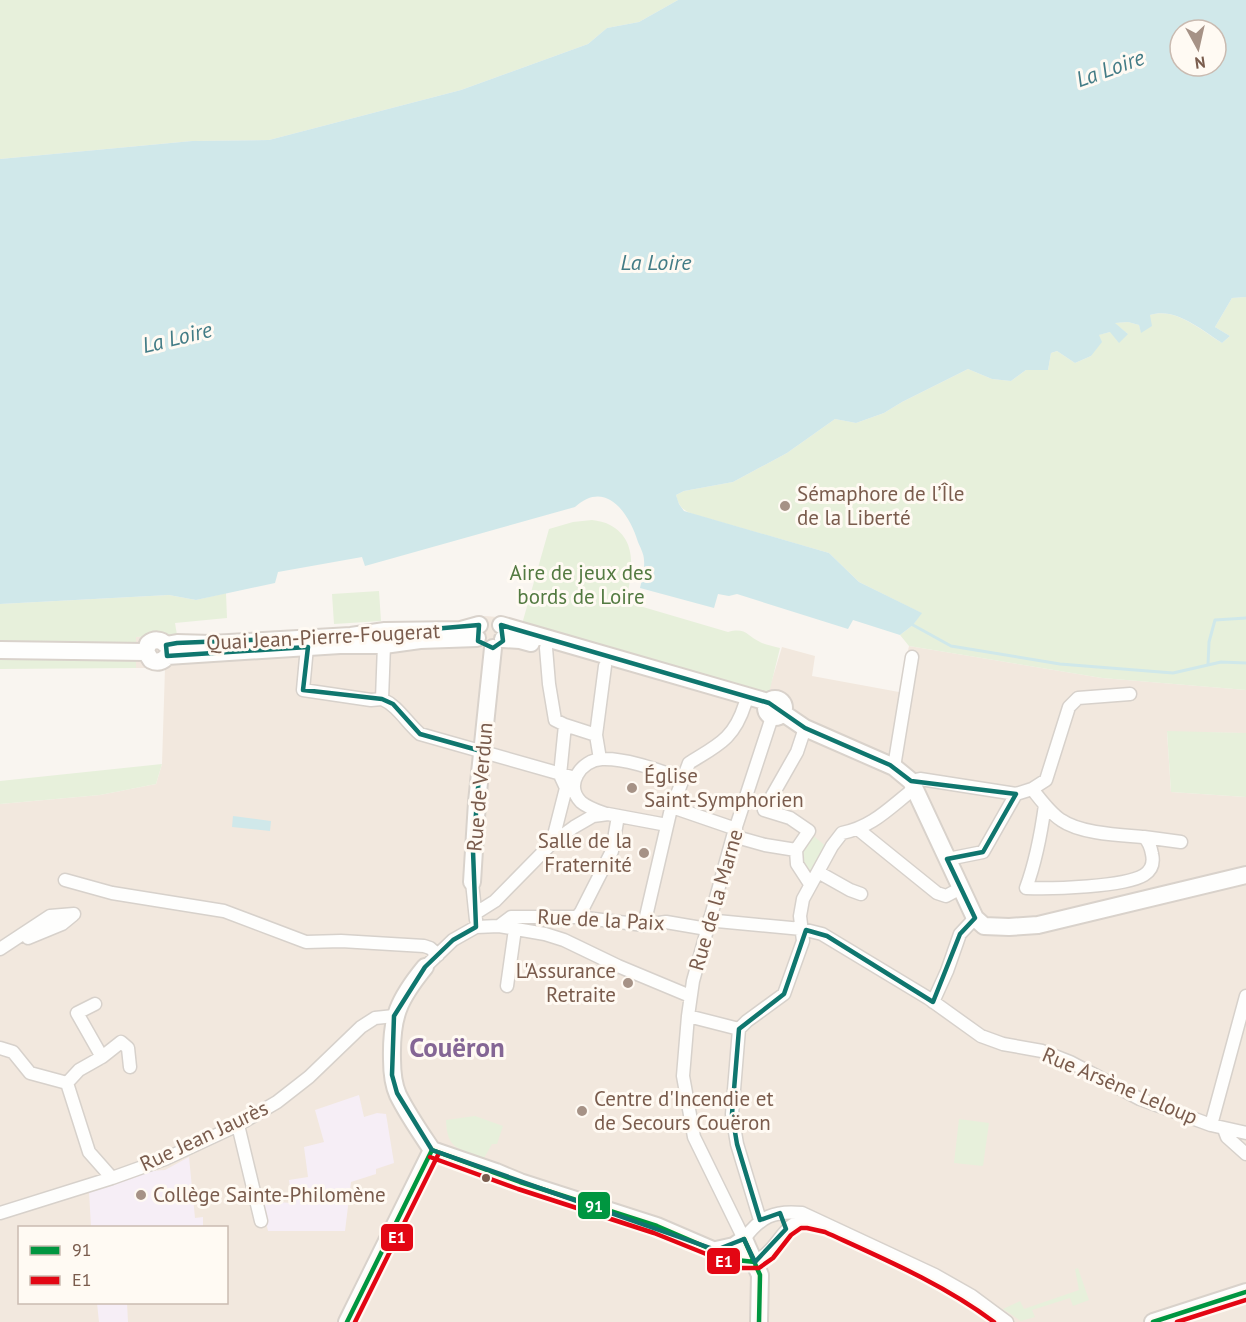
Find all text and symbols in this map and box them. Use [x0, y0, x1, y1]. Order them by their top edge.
north arrow [1168, 18, 1228, 78]
water label: La Loire [1072, 42, 1149, 93]
text: N [1193, 52, 1207, 73]
water label: La Loire [621, 248, 692, 276]
water label: La Loire [139, 315, 216, 359]
place label: Sémaphore de l’Île de la Liberté [797, 480, 965, 531]
marker: Sémaphore de l’Île de la Liberté [778, 499, 792, 513]
park label: Aire de jeux des bords de Loire [509, 559, 653, 610]
street label: Quai Jean-Pierre-Fougerat [205, 617, 441, 656]
street label: Rue de Verdun [460, 721, 499, 853]
place label: Église Saint-Symphorien [644, 762, 804, 813]
marker: Église Saint-Symphorien [625, 781, 639, 795]
street label: Rue de la Marne [682, 826, 749, 974]
place label: Salle de la Fraternité [538, 827, 632, 878]
marker: Salle de la Fraternité [637, 846, 651, 860]
street label: Rue de la Paix [537, 903, 666, 936]
place label: L'Assurance Retraite [516, 957, 616, 1008]
marker: L'Assurance Retraite [621, 976, 635, 990]
district label: Couëron [409, 1030, 505, 1064]
street label: Rue Arsène Leloup [1038, 1041, 1202, 1130]
place label: Centre d'Incendie et de Secours Couëron [594, 1085, 774, 1136]
street label: Rue Jean Jaurès [135, 1094, 272, 1177]
marker: Centre d'Incendie et de Secours Couëron [575, 1104, 589, 1118]
unlabelled marker [480, 1172, 492, 1184]
place label: Collège Sainte-Philomène [153, 1181, 386, 1208]
marker: Collège Sainte-Philomène [134, 1188, 148, 1202]
line badge: 91 [577, 1191, 611, 1220]
text: 91 [585, 1196, 603, 1216]
line badge: E1 [380, 1223, 414, 1252]
legend [18, 1226, 228, 1304]
text: E1 [388, 1227, 406, 1247]
text: 91 [72, 1238, 92, 1261]
line badge: E1 [706, 1247, 741, 1275]
text: E1 [715, 1251, 733, 1271]
text: E1 [72, 1268, 91, 1291]

